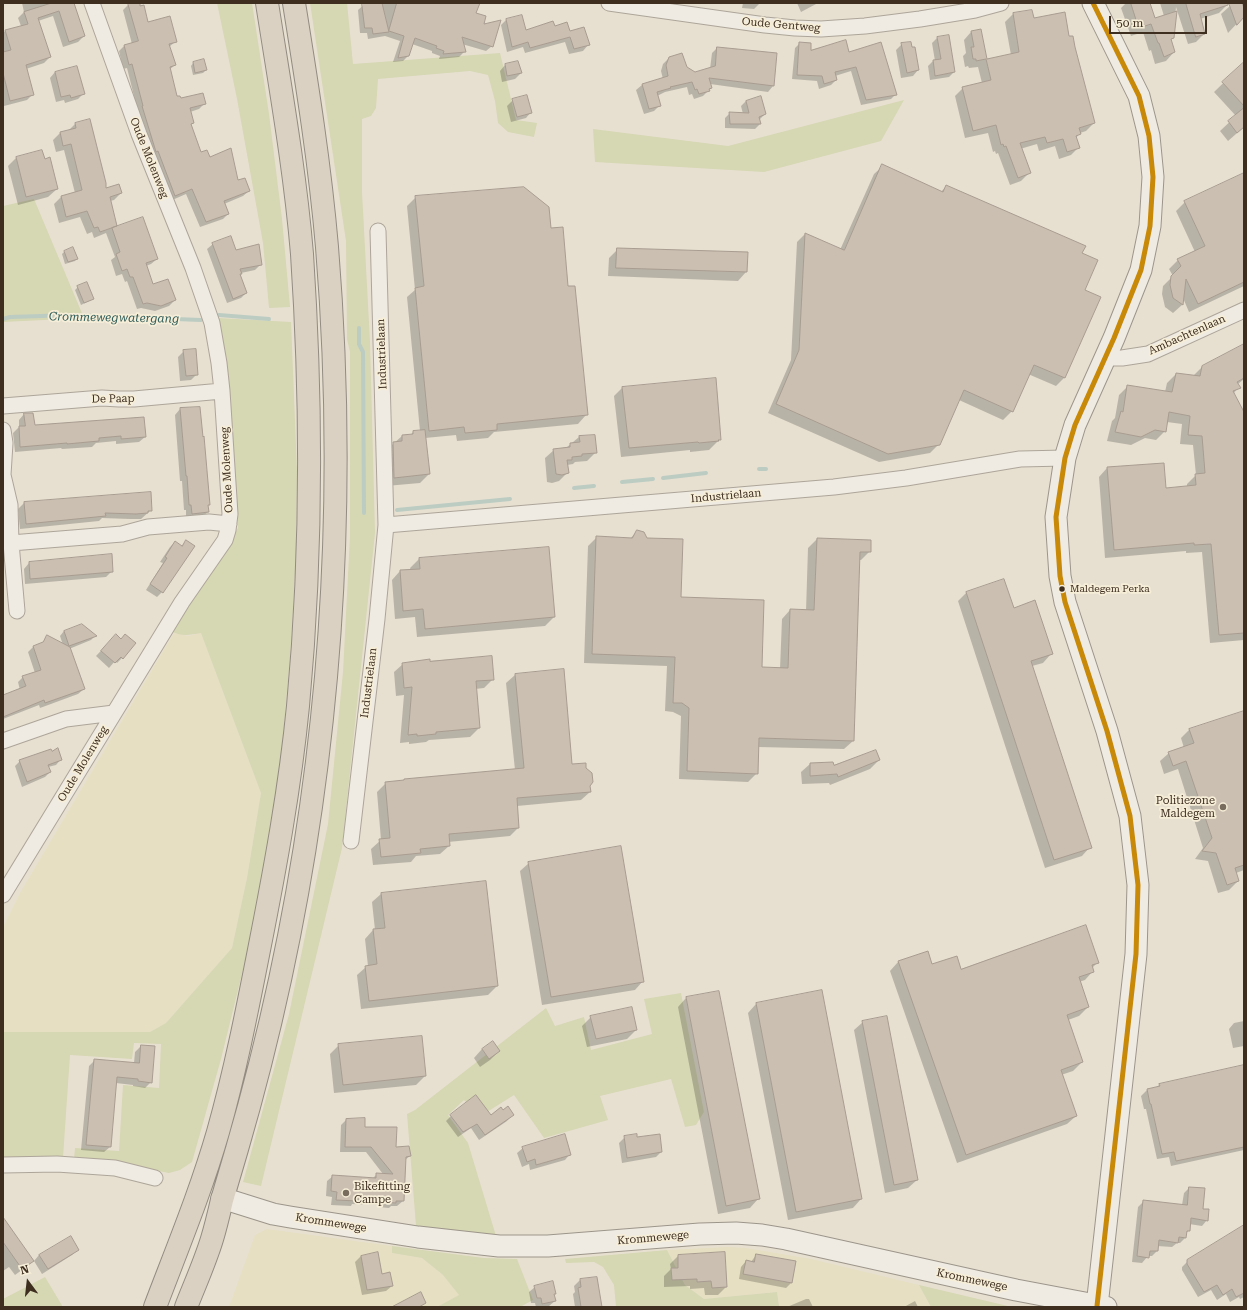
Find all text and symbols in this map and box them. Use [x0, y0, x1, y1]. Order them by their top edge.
scale bar [1111, 8, 1209, 34]
street label: Oude Gentweg [741, 15, 821, 35]
text: 50 m [1116, 16, 1143, 30]
street label: Oude Molenweg [127, 116, 171, 200]
water label: Crommewegwatergang [49, 310, 179, 326]
street label: Ambachtenlaan [1146, 312, 1228, 358]
street label: Industrielaan [374, 318, 390, 390]
street label: De Paap [91, 392, 135, 406]
street label: Oude Molenweg [218, 427, 236, 513]
street label: Industrielaan [690, 486, 762, 506]
place label: Maldegem Perka [1070, 583, 1150, 595]
marker: Maldegem Perka [1057, 584, 1067, 594]
street label: Industrielaan [358, 647, 380, 719]
street label: Oude Molenweg [55, 724, 111, 804]
place label: Politiezone Maldegem [1156, 794, 1215, 820]
marker: Politiezone Maldegem [1218, 802, 1228, 812]
place label: Bikefitting Campe [354, 1180, 410, 1206]
marker: Bikefitting Campe [341, 1188, 351, 1198]
street label: Krommewege [294, 1211, 368, 1235]
street label: Krommewege [617, 1228, 689, 1248]
north arrow [8, 1262, 48, 1302]
text: N [19, 1263, 31, 1277]
street label: Krommewege [935, 1266, 1009, 1294]

